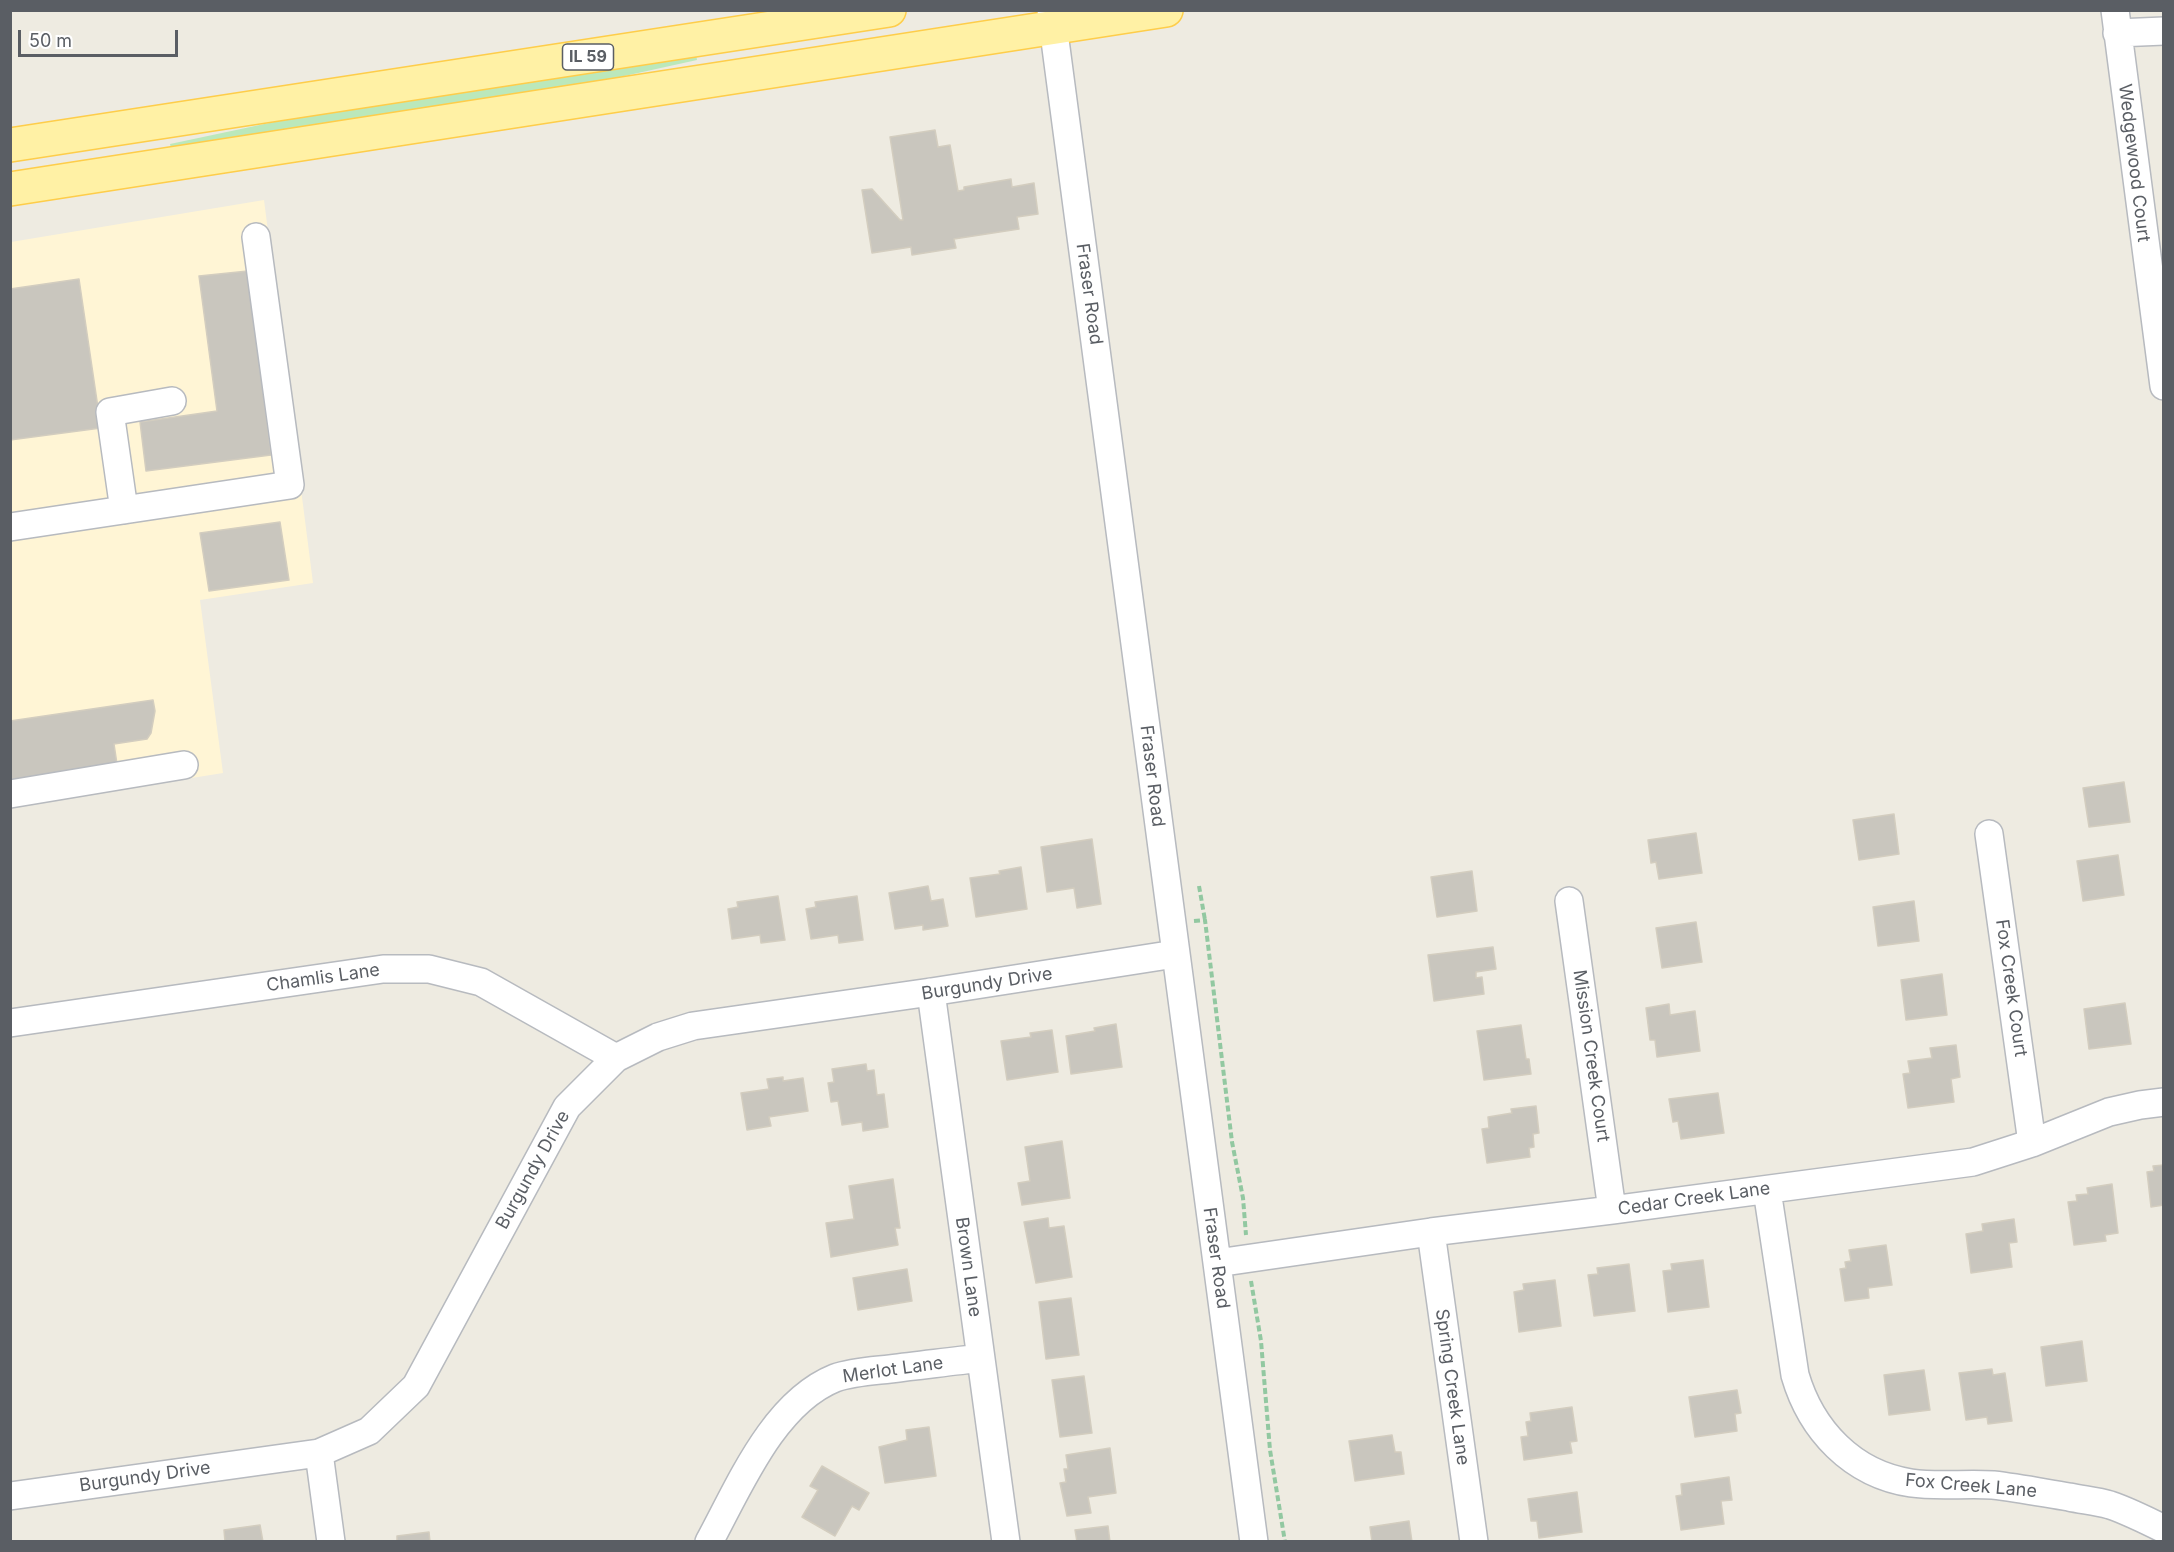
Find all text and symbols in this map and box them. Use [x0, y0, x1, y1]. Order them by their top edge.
scale bar [21, 18, 182, 56]
text: 50 m [29, 30, 72, 51]
road number: IL 59 [562, 44, 614, 70]
street label: Wedgewood Court [2114, 83, 2154, 243]
street label: Fraser Road [1071, 242, 1107, 346]
street label: Fraser Road [1135, 724, 1169, 828]
street label: Fox Creek Court [1991, 918, 2031, 1058]
street label: Chamlis Lane [265, 959, 381, 997]
street label: Burgundy Drive [920, 963, 1054, 1005]
street label: Mission Creek Court [1568, 969, 1614, 1143]
street label: Burgundy Drive [492, 1107, 574, 1233]
street label: Cedar Creek Lane [1616, 1178, 1772, 1220]
street label: Fraser Road [1198, 1206, 1234, 1310]
street label: Brown Lane [950, 1216, 986, 1318]
street label: Spring Creek Lane [1430, 1307, 1474, 1467]
street label: Merlot Lane [841, 1352, 945, 1388]
street label: Burgundy Drive [78, 1457, 212, 1497]
street label: Fox Creek Lane [1904, 1469, 2038, 1503]

